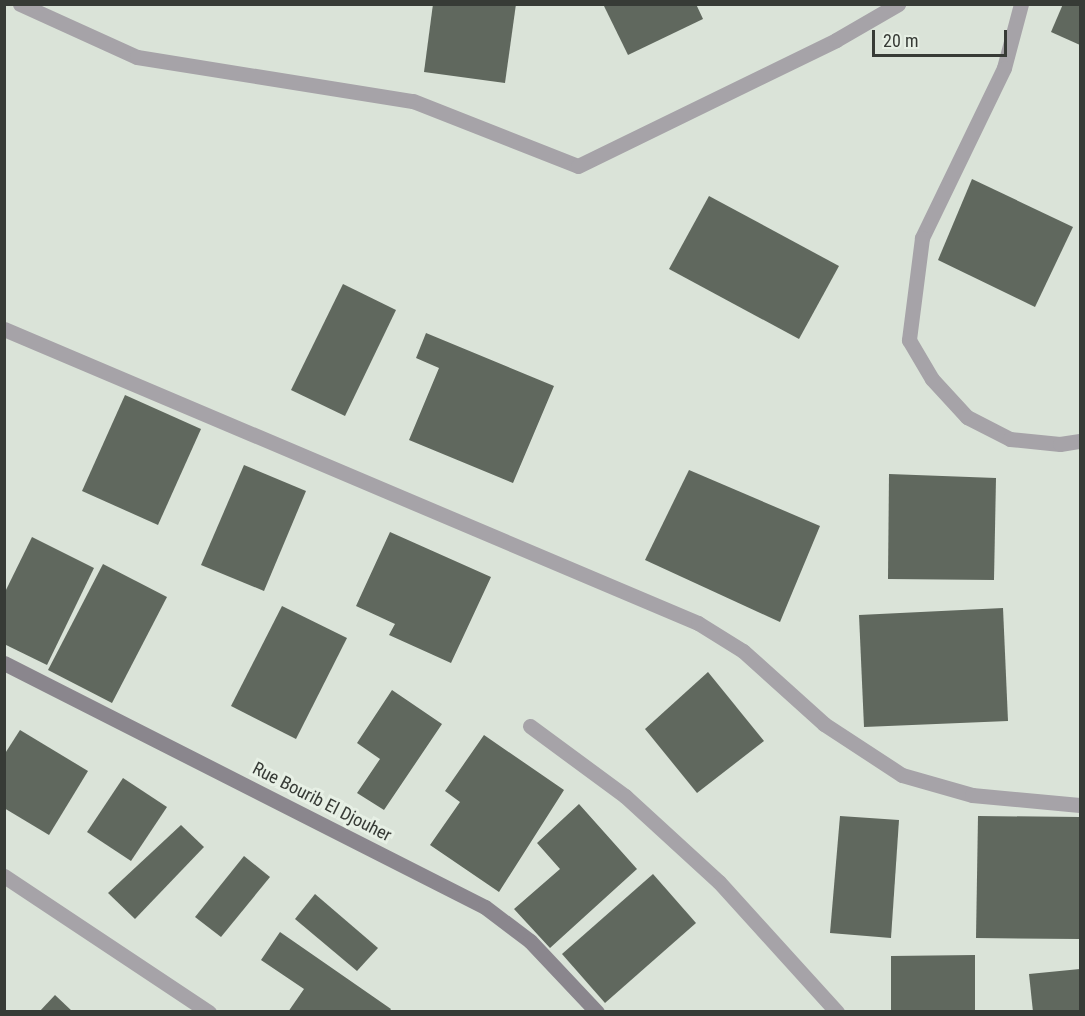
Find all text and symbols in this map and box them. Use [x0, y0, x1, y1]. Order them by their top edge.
scale bar [875, 18, 1010, 56]
text: 20 m [883, 30, 918, 51]
street label: Rue Bourib El Djouher [249, 758, 395, 846]

